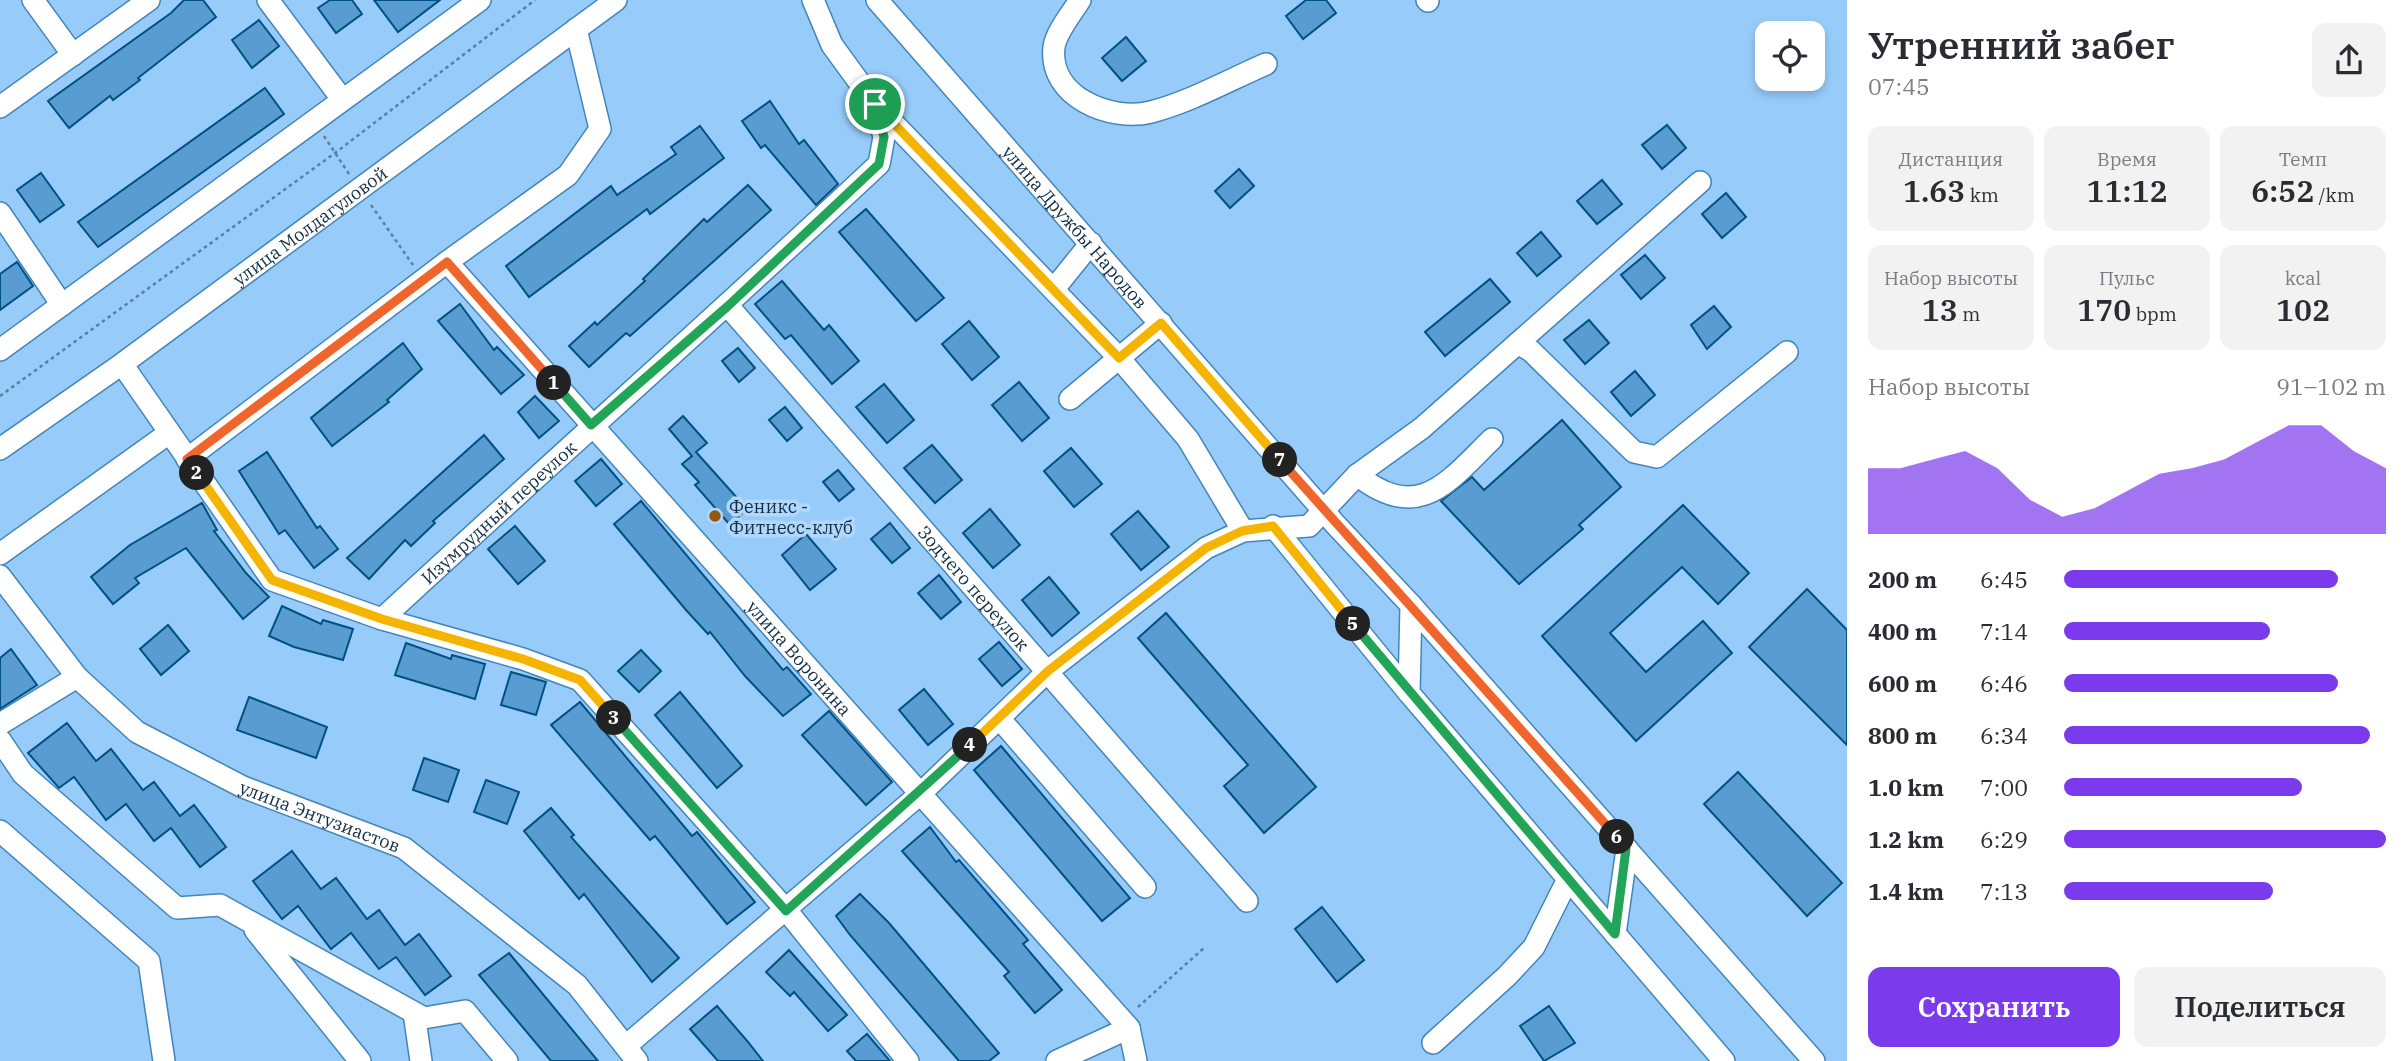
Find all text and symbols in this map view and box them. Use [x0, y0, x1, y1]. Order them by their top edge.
text: Утренний забег [1868, 20, 2175, 69]
map controls [1755, 21, 1825, 91]
button: locate [1755, 21, 1825, 91]
button: share [2312, 23, 2386, 97]
text: 07:45 [1868, 71, 1930, 101]
pin [845, 74, 905, 134]
icon: arrive [856, 85, 894, 123]
street label: улица Дружбы Народов [998, 140, 1153, 313]
text: Дистанция [1899, 147, 2003, 171]
text: Время [2097, 147, 2157, 171]
text: Темп [2279, 147, 2327, 171]
street label: улица Молдагуловой [228, 161, 392, 290]
text: 1.63 [1903, 171, 1965, 210]
text: 11:12 [2087, 171, 2167, 210]
text: 6:52 [2251, 171, 2314, 210]
text: km [1965, 183, 1999, 207]
text: /km [2314, 183, 2355, 207]
text: Набор высоты [1884, 266, 2018, 290]
text: Пульс [2099, 266, 2155, 290]
text: kcal [2285, 266, 2321, 290]
text: 13 [1922, 290, 1958, 329]
text: 170 [2077, 290, 2131, 329]
text: 102 [2276, 290, 2330, 329]
text: m [1958, 302, 1980, 326]
text: bpm [2131, 302, 2177, 326]
pin: 1 [536, 366, 572, 400]
text: 1 [548, 370, 559, 394]
text: Набор высоты [1868, 371, 2030, 401]
text: 91–102 m [2276, 371, 2386, 401]
street label: Изумрудный переулок [416, 435, 581, 589]
pin: 7 [1262, 442, 1298, 477]
text: 7 [1274, 447, 1285, 471]
pin: 2 [180, 456, 214, 490]
text: 2 [191, 460, 202, 484]
place label: Феникс - Фитнесс-клуб [729, 495, 853, 539]
marker: Феникс - Фитнесс-клуб [707, 508, 723, 524]
street label: Зодчего переулок [913, 521, 1035, 655]
text: 200 m [1868, 564, 1937, 594]
text: 6:45 [1980, 564, 2028, 594]
street label: улица Воронина [742, 595, 857, 720]
pin: 5 [1336, 606, 1370, 642]
text: 5 [1347, 611, 1358, 635]
text: 400 m [1868, 616, 1937, 646]
text: 7:14 [1980, 616, 2028, 646]
text: 600 m [1868, 668, 1937, 698]
text: 6:46 [1980, 668, 2028, 698]
pin: 3 [596, 700, 632, 736]
text: 3 [608, 705, 619, 729]
text: 800 m [1868, 720, 1937, 750]
text: 6:34 [1980, 720, 2028, 750]
pin: 4 [953, 728, 988, 762]
text: 4 [964, 732, 975, 756]
text: 1.0 km [1868, 772, 1944, 802]
text: 7:00 [1980, 772, 2028, 802]
street label: улица Энтузиастов [236, 775, 403, 857]
pin: 6 [1600, 820, 1634, 854]
text: 6 [1611, 824, 1622, 848]
text: 1.2 km [1868, 824, 1944, 854]
text: 6:29 [1980, 824, 2028, 854]
text: 1.4 km [1868, 876, 1944, 906]
text: 7:13 [1980, 876, 2028, 906]
button: Сохранить [1868, 967, 2120, 1047]
button: Поделиться [2134, 967, 2386, 1047]

